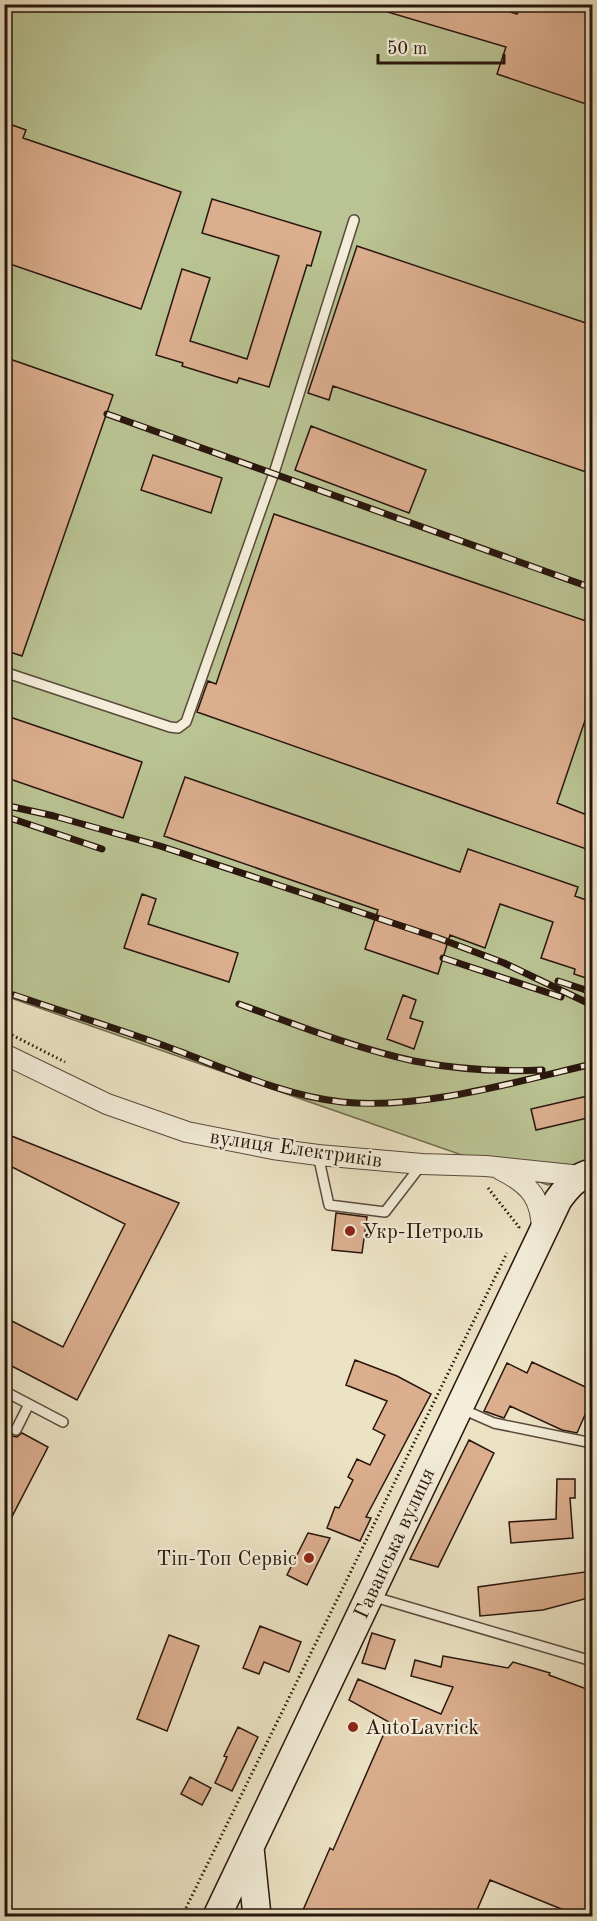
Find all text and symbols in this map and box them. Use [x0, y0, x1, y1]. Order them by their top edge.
scale bar [378, 27, 504, 65]
text: 50 m [387, 40, 427, 58]
street label: вулиця Електриків [208, 1127, 383, 1172]
place label: Укр-Петроль [362, 1222, 484, 1243]
marker: Укр-Петроль [343, 1224, 357, 1238]
street label: Гаванська вулиця [351, 1465, 440, 1622]
place label: Тіп-Топ Сервіс [156, 1549, 297, 1570]
marker: Тіп-Топ Сервіс [302, 1551, 316, 1565]
place label: AutoLavrick [365, 1718, 479, 1739]
marker: AutoLavrick [346, 1720, 360, 1734]

